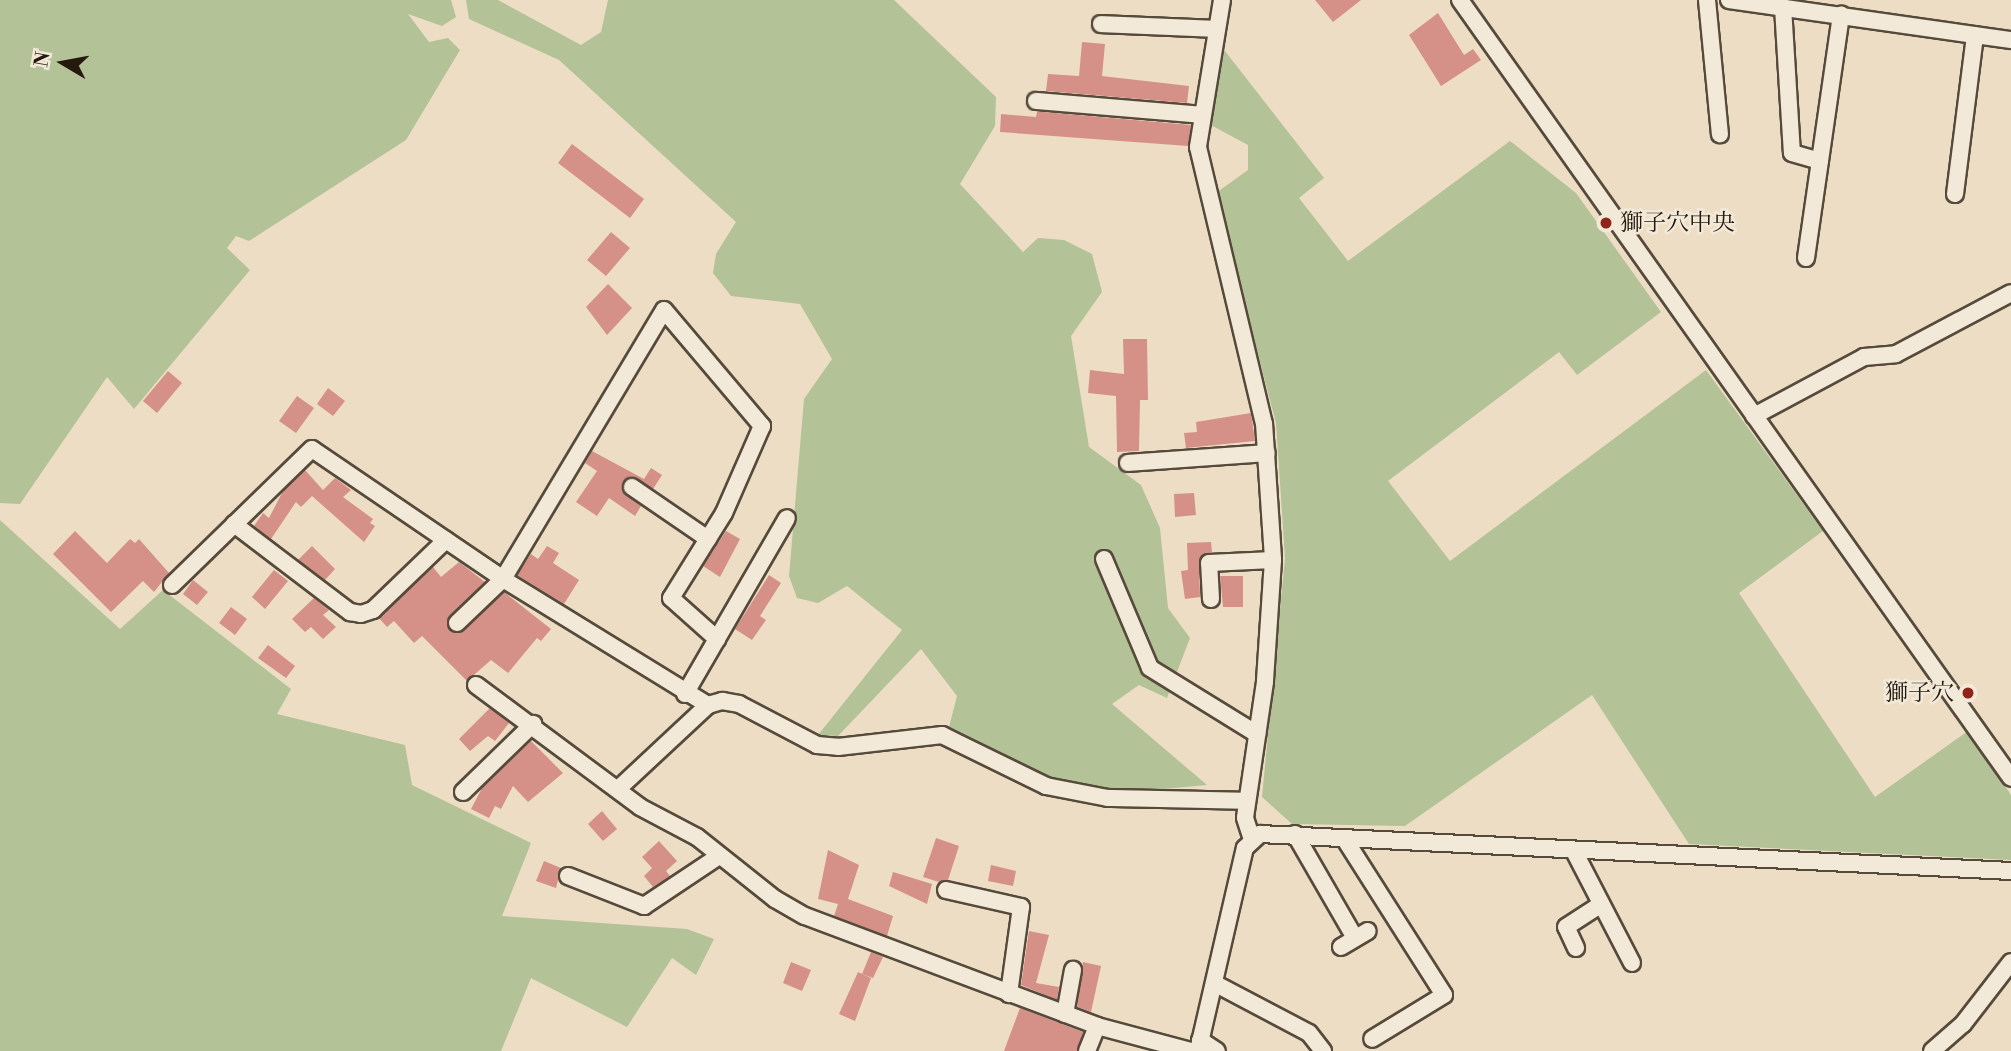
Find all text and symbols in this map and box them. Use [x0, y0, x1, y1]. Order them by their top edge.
north arrow [28, 28, 98, 98]
text: N [29, 50, 55, 69]
place label: 獅子穴中央 [1620, 209, 1735, 237]
marker: 獅子穴中央 [1598, 215, 1614, 231]
place label: 獅子穴 [1885, 679, 1954, 707]
marker: 獅子穴 [1960, 685, 1976, 701]

